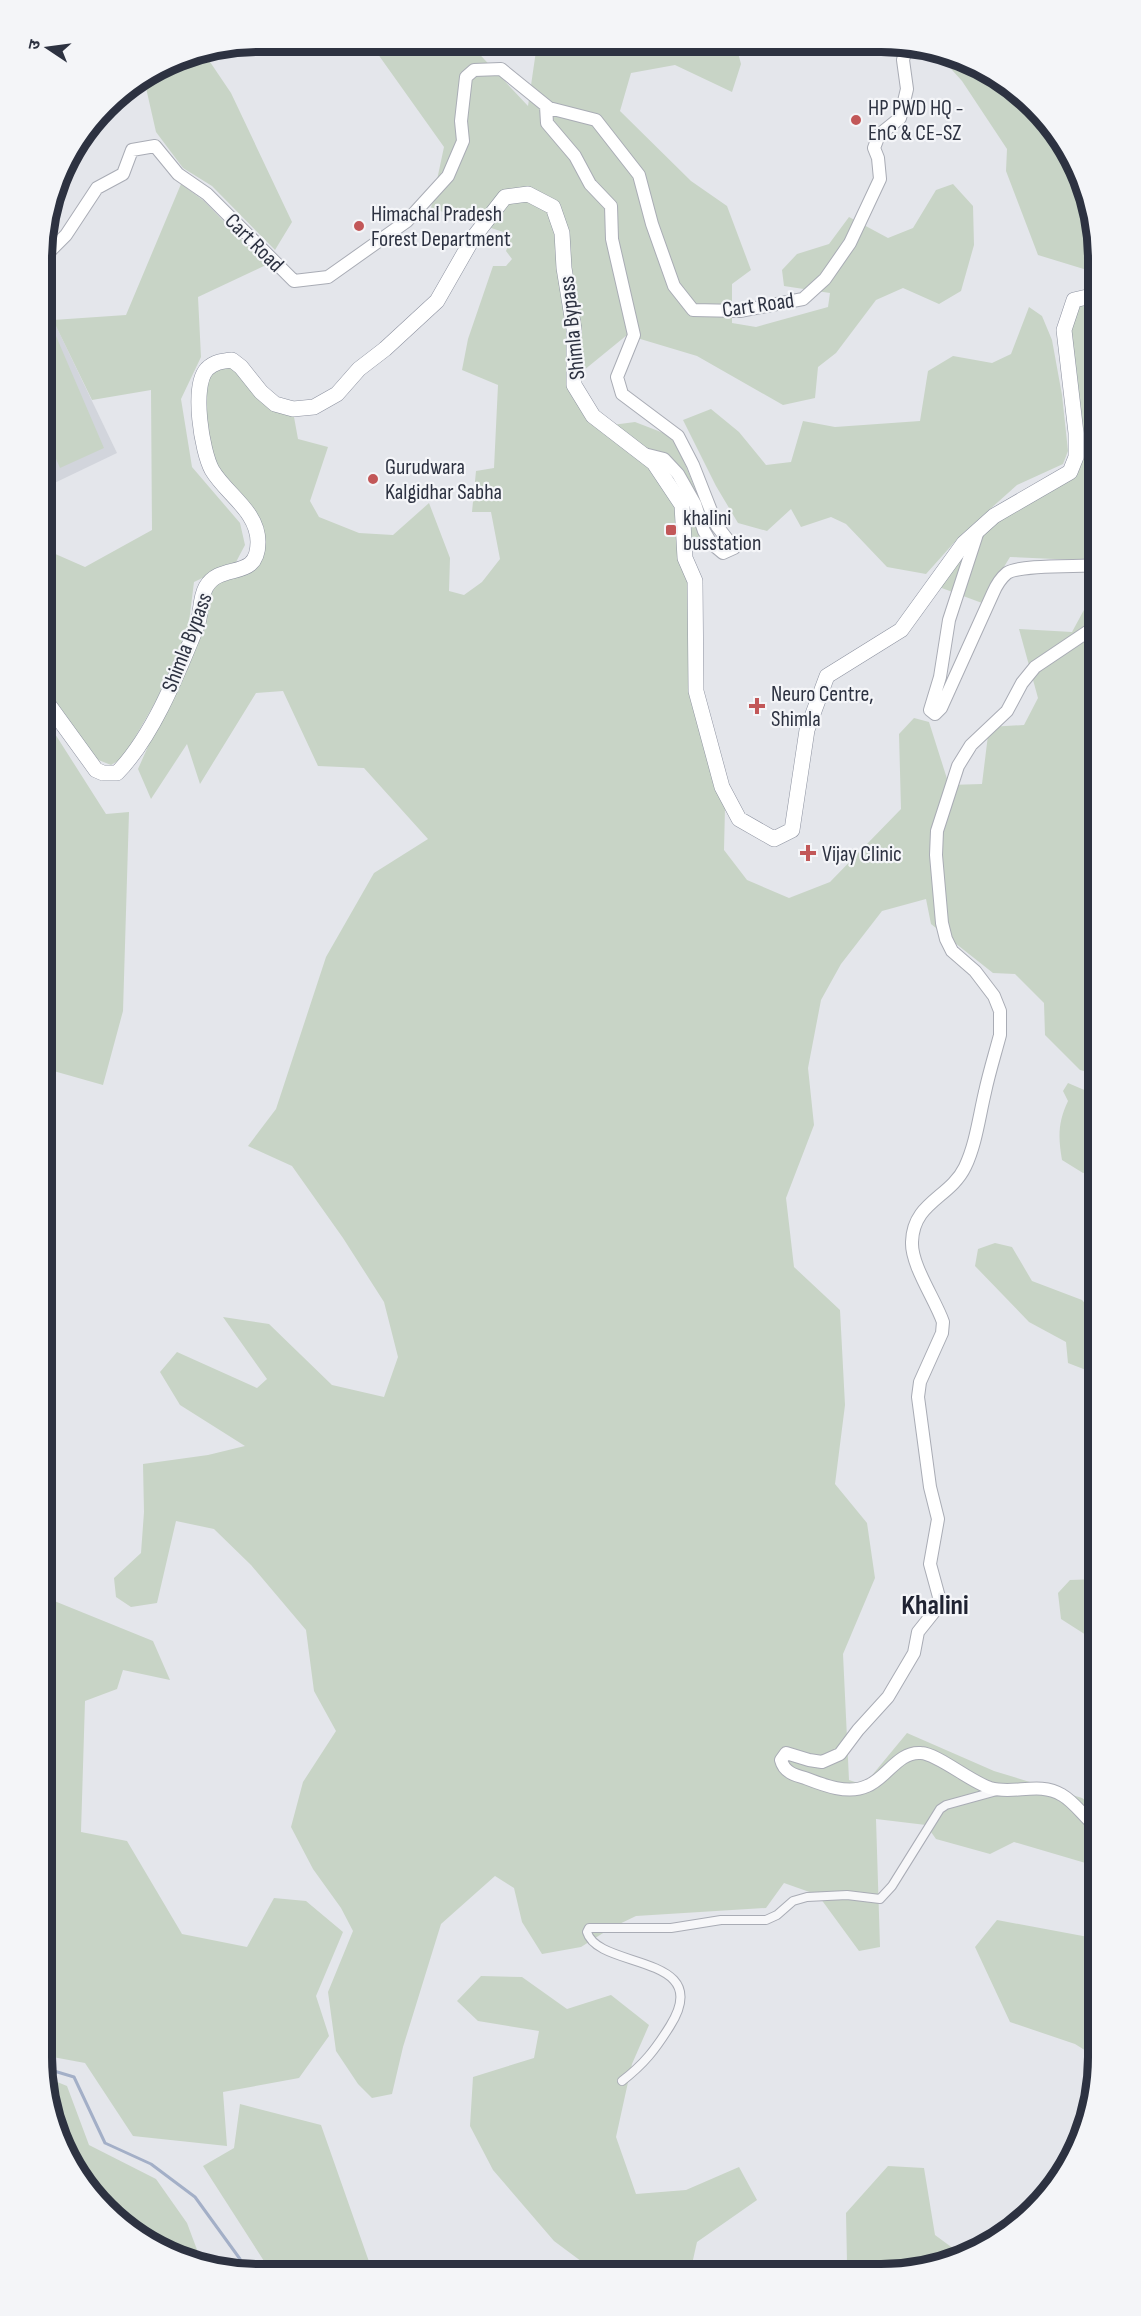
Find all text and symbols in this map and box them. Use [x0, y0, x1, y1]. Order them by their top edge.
north arrow [18, 18, 78, 78]
text: उ [25, 38, 45, 52]
place label: HP PWD HQ - EnC & CE-SZ [868, 95, 964, 147]
marker: HP PWD HQ - EnC & CE-SZ [849, 113, 863, 127]
place label: Himachal Pradesh Forest Department [371, 201, 511, 253]
street label: Cart Road [219, 208, 289, 278]
marker: Himachal Pradesh Forest Department [352, 219, 366, 233]
street label: Shimla Bypass [554, 274, 591, 381]
street label: Cart Road [721, 287, 796, 324]
place label: Gurudwara Kalgidhar Sabha [385, 454, 502, 506]
marker: Gurudwara Kalgidhar Sabha [366, 472, 380, 486]
place label: khalini busstation [683, 505, 761, 557]
marker: khalini busstation [664, 523, 678, 537]
street label: Shimla Bypass [156, 589, 219, 696]
place label: Neuro Centre, Shimla [771, 681, 873, 733]
marker: Neuro Centre, Shimla [748, 697, 766, 715]
place label: Vijay Clinic [822, 841, 902, 868]
marker: Vijay Clinic [799, 844, 817, 862]
district label: Khalini [901, 1589, 969, 1622]

